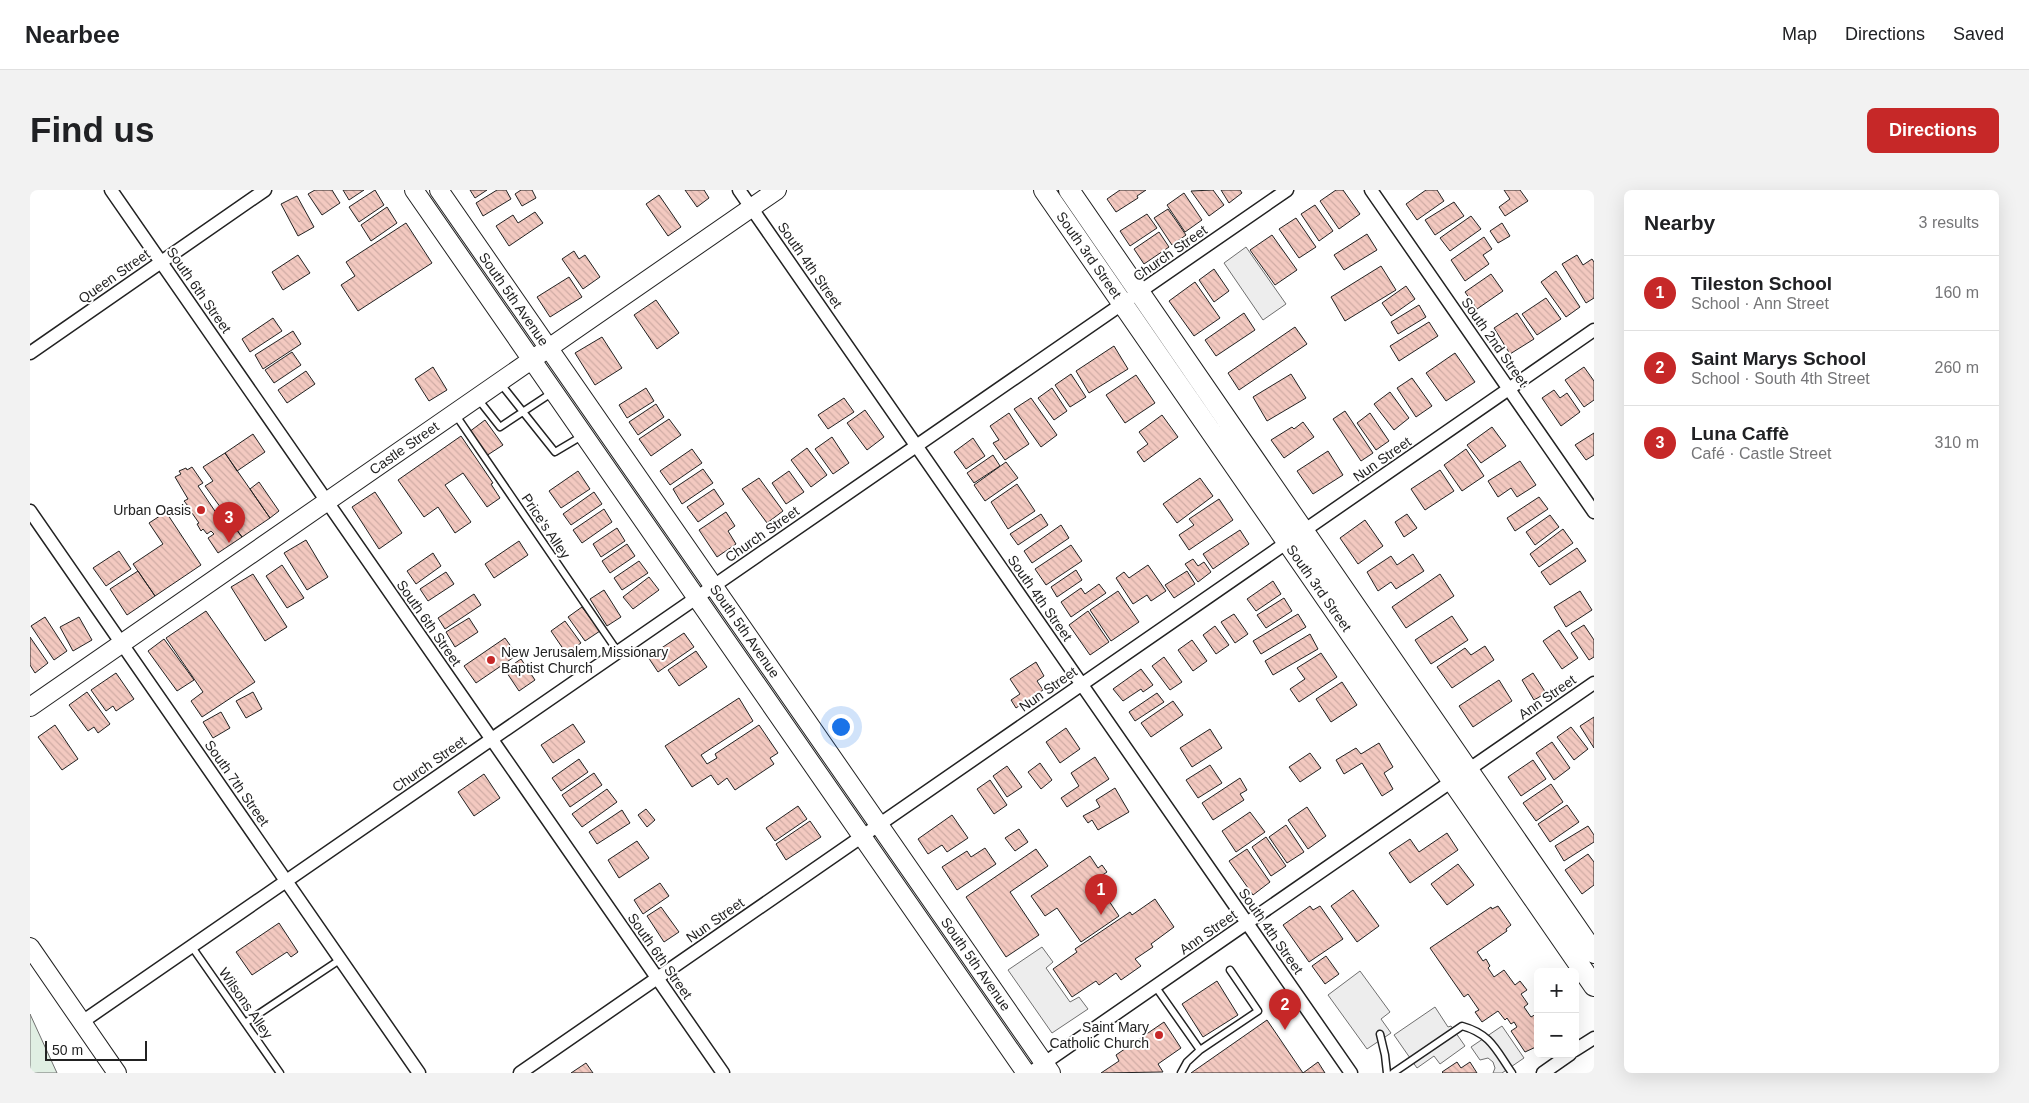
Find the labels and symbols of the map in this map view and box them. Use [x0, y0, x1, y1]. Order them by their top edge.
street label: South 3rd Street [1053, 209, 1125, 301]
street label: South 4th Street [774, 219, 846, 311]
street label: Church Street [1130, 222, 1210, 284]
street label: South 6th Street [163, 244, 235, 336]
street label: Queen Street [75, 246, 153, 306]
street label: South 5th Avenue [476, 249, 552, 349]
street label: South 2nd Street [1458, 294, 1532, 390]
street label: Castle Street [366, 418, 442, 478]
street label: Nun Street [1350, 433, 1414, 485]
street label: Price's Alley [518, 490, 574, 562]
place label: Urban Oasis [113, 502, 191, 518]
pin: 3 [213, 502, 245, 543]
street label: Church Street [722, 503, 802, 565]
marker: Urban Oasis [195, 504, 207, 516]
street label: South 3rd Street [1283, 542, 1355, 634]
street label: South 4th Street [1004, 552, 1076, 644]
street label: South 6th Street [393, 577, 465, 669]
street label: South 5th Avenue [707, 581, 783, 681]
place label: New Jerusalem Missionary Baptist Church [501, 644, 668, 676]
marker: New Jerusalem Missionary Baptist Church [485, 654, 497, 666]
street label: Nun Street [1016, 663, 1080, 715]
street label: Ann Street [1515, 671, 1579, 723]
your location [828, 714, 854, 740]
street label: Church Street [389, 733, 469, 795]
street label: South 7th Street [201, 737, 273, 829]
pin: 1 [1085, 874, 1117, 915]
street label: South 4th Street [1235, 885, 1307, 977]
street label: Nun Street [683, 894, 747, 946]
street label: Ann Street [1176, 906, 1240, 958]
street label: South 6th Street [624, 910, 696, 1002]
street label: South 5th Avenue [938, 914, 1014, 1014]
street label: Wilsons Alley [216, 965, 276, 1041]
pin: 2 [1269, 989, 1301, 1030]
place label: Saint Mary Catholic Church [1049, 1019, 1149, 1051]
marker: Saint Mary Catholic Church [1153, 1029, 1165, 1041]
scale bar [45, 1038, 148, 1061]

